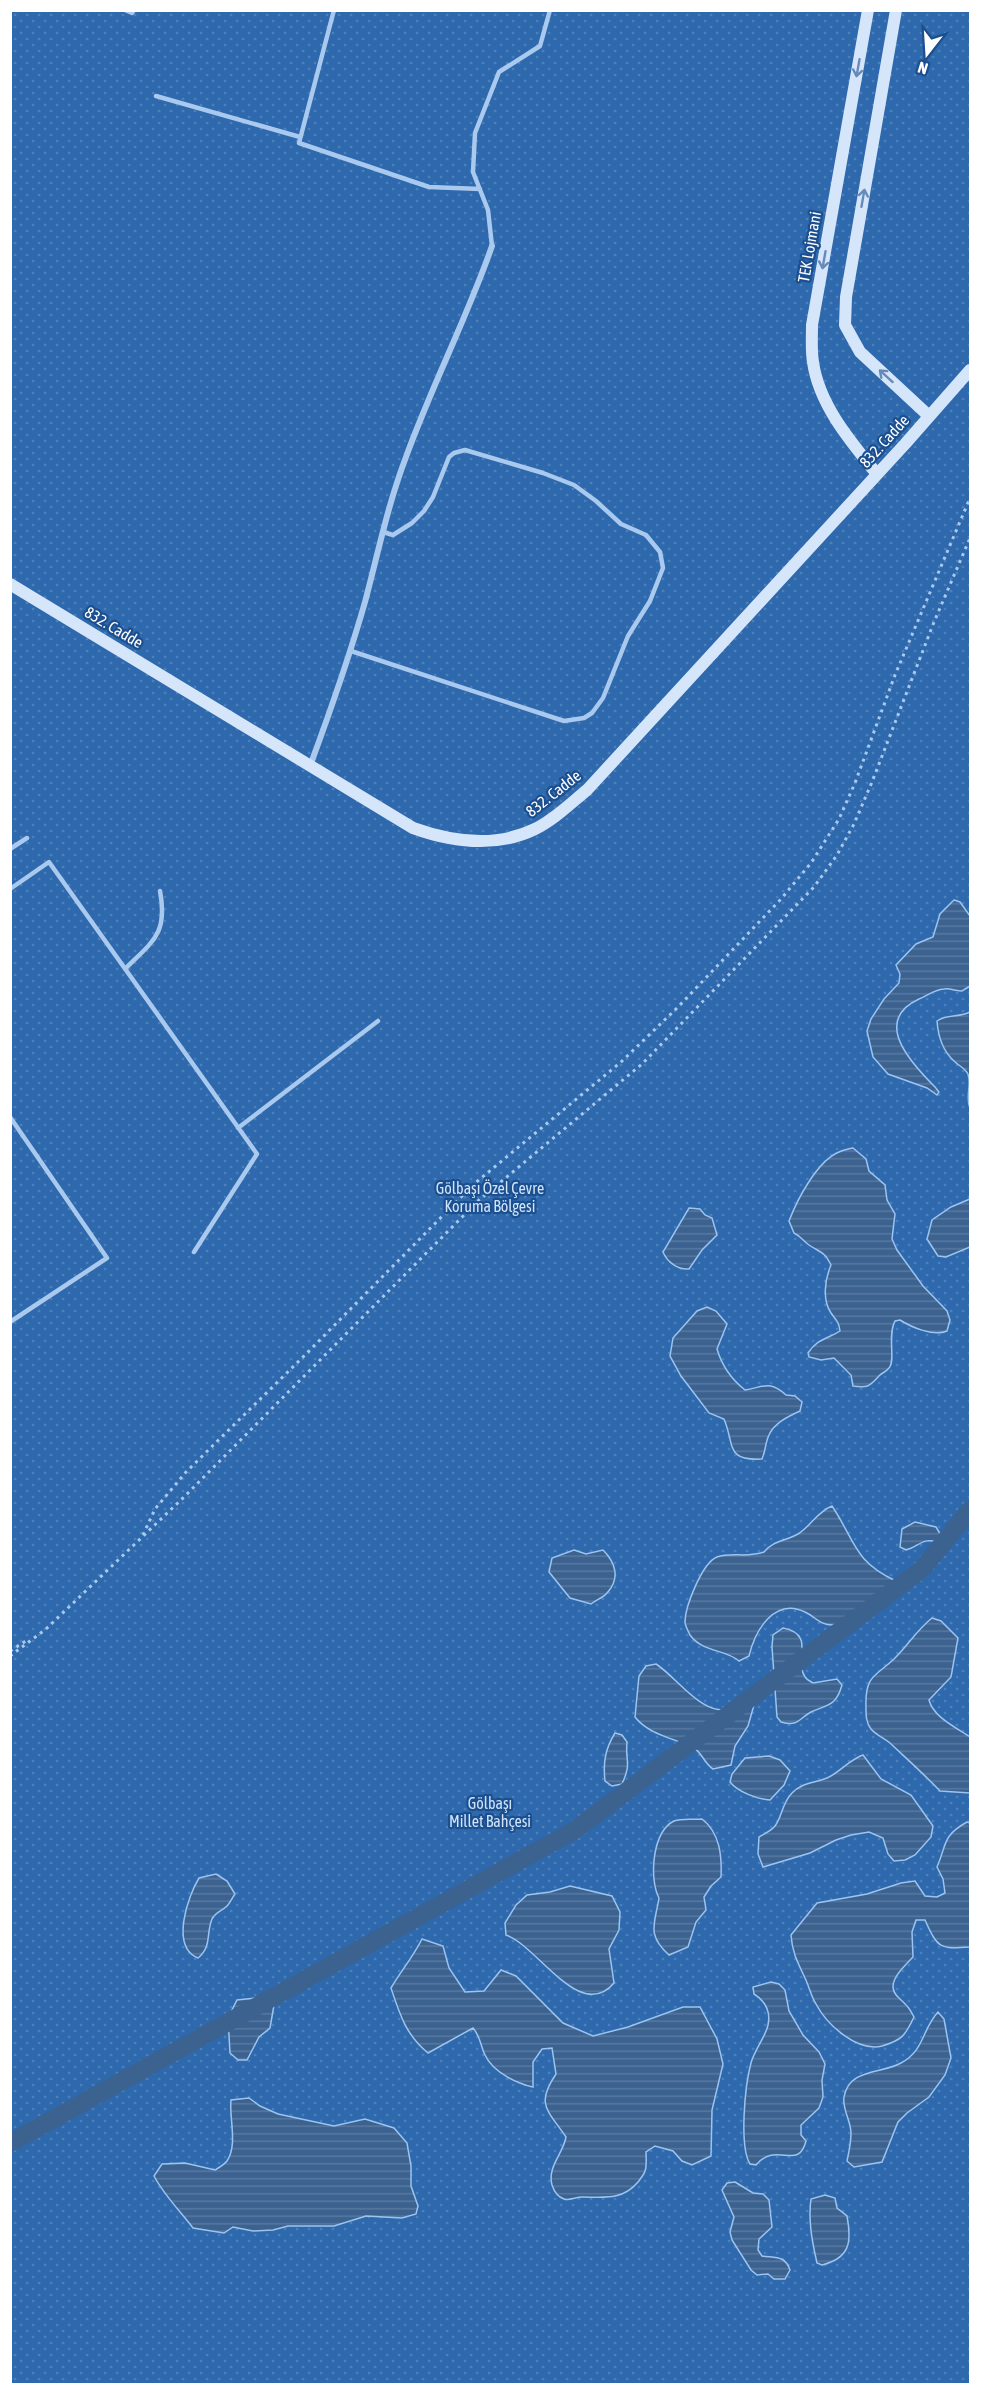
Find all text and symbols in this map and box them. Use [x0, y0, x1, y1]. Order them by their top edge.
north arrow [897, 24, 957, 84]
one-way arrow [852, 58, 863, 77]
text: N [915, 58, 930, 78]
one-way arrow [858, 189, 869, 208]
street label: TEK Lojmani [794, 210, 825, 284]
one-way arrow [818, 250, 829, 269]
one-way arrow [879, 369, 894, 383]
street label: 832. Cadde [856, 411, 912, 471]
street label: 832. Cadde [82, 603, 146, 651]
street label: 832. Cadde [522, 766, 584, 820]
park label: Gölbaşı Özel Çevre Koruma Bölgesi [436, 1179, 544, 1216]
park label: Gölbaşı Millet Bahçesi [449, 1794, 531, 1831]

